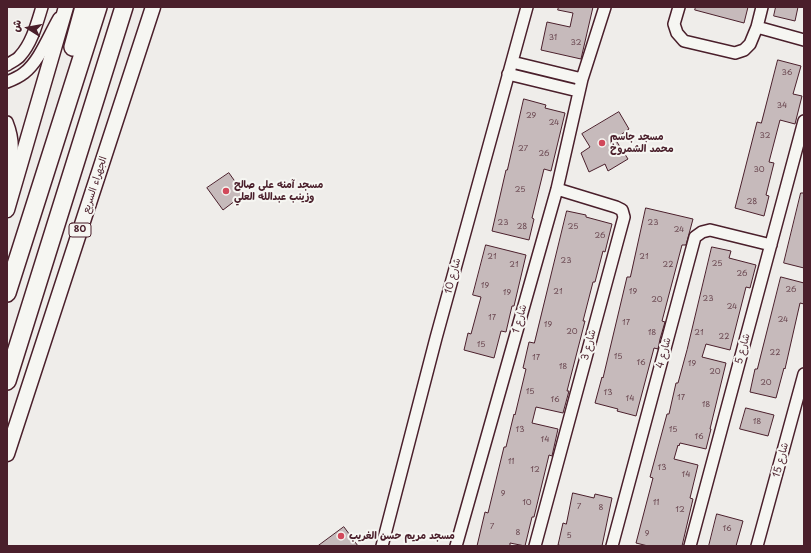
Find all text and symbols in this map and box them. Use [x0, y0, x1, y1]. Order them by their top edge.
north arrow [8, 8, 48, 48]
text: ش [6, 18, 25, 33]
house number: 31 [549, 33, 557, 43]
house number: 32 [571, 38, 581, 48]
house number: 36 [782, 68, 792, 78]
house number: 34 [777, 101, 787, 111]
house number: 29 [526, 111, 536, 121]
house number: 24 [549, 118, 559, 128]
place label: مسجد جاسم محمد الشمروخ [610, 131, 674, 154]
house number: 32 [760, 131, 770, 141]
marker: مسجد جاسم محمد الشمروخ [597, 138, 607, 148]
house number: 27 [518, 144, 528, 154]
house number: 26 [539, 149, 549, 159]
street label: الجهراء السريع [80, 155, 110, 215]
house number: 30 [753, 165, 765, 175]
place label: مسجد آمنه علي صالح وزينب عبدالله العلي [234, 179, 323, 202]
house number: 25 [515, 185, 525, 195]
marker: مسجد آمنه علي صالح وزينب عبدالله العلي [221, 186, 231, 196]
house number: 28 [747, 197, 757, 207]
house number: 23 [498, 218, 508, 228]
house number: 23 [648, 218, 658, 228]
house number: 28 [517, 222, 527, 232]
house number: 25 [568, 222, 578, 232]
road number: 80 [69, 223, 91, 237]
house number: 24 [674, 225, 684, 235]
house number: 26 [595, 231, 605, 241]
house number: 21 [487, 252, 497, 262]
house number: 21 [639, 252, 649, 262]
house number: 23 [561, 256, 571, 266]
street label: شارع 10 [442, 257, 464, 295]
house number: 25 [712, 259, 722, 269]
house number: 21 [509, 260, 519, 270]
house number: 22 [663, 260, 673, 270]
house number: 26 [737, 269, 747, 279]
house number: 19 [481, 281, 489, 291]
house number: 26 [786, 285, 796, 295]
house number: 21 [553, 287, 563, 297]
house number: 19 [629, 287, 637, 297]
house number: 19 [503, 288, 511, 298]
house number: 23 [703, 294, 713, 304]
house number: 20 [651, 295, 663, 305]
house number: 24 [727, 302, 737, 312]
street label: شارع 1 [510, 303, 530, 335]
house number: 17 [488, 313, 496, 323]
house number: 24 [778, 315, 788, 325]
house number: 17 [622, 318, 630, 328]
house number: 19 [544, 320, 552, 330]
house number: 20 [566, 327, 578, 337]
street label: شارع 3 [579, 328, 599, 362]
house number: 18 [648, 328, 656, 338]
house number: 21 [694, 328, 704, 338]
house number: 22 [719, 332, 729, 342]
street label: شارع 5 [733, 332, 753, 366]
street label: شارع 4 [654, 336, 674, 370]
house number: 15 [477, 340, 485, 350]
house number: 22 [770, 348, 780, 358]
house number: 15 [614, 352, 622, 362]
house number: 17 [532, 353, 540, 363]
house number: 16 [636, 358, 646, 368]
house number: 19 [688, 359, 696, 369]
house number: 18 [559, 362, 567, 372]
house number: 20 [709, 367, 721, 377]
house number: 20 [760, 378, 772, 388]
house number: 15 [526, 387, 534, 397]
house number: 13 [604, 388, 612, 398]
house number: 17 [677, 393, 685, 403]
house number: 14 [626, 394, 634, 404]
house number: 16 [550, 395, 560, 405]
house number: 18 [702, 400, 710, 410]
house number: 18 [753, 417, 761, 427]
house number: 13 [516, 425, 524, 435]
house number: 15 [669, 425, 677, 435]
house number: 16 [694, 432, 704, 442]
house number: 14 [541, 435, 549, 445]
street label: شارع 15 [771, 441, 791, 479]
house number: 11 [508, 457, 514, 467]
house number: 13 [658, 463, 666, 473]
house number: 12 [530, 465, 540, 475]
house number: 14 [682, 470, 690, 480]
house number: 9 [501, 489, 505, 499]
house number: 10 [522, 498, 532, 508]
house number: 11 [653, 498, 659, 508]
house number: 7 [577, 502, 581, 512]
house number: 8 [599, 503, 603, 513]
house number: 12 [675, 505, 685, 515]
house number: 7 [490, 522, 494, 532]
house number: 16 [722, 524, 732, 534]
house number: 8 [516, 528, 520, 538]
house number: 9 [645, 529, 649, 539]
place label: مسجد مريم حسن الغريب [349, 530, 455, 542]
marker: مسجد مريم حسن الغريب [336, 531, 346, 541]
house number: 5 [566, 531, 572, 541]

